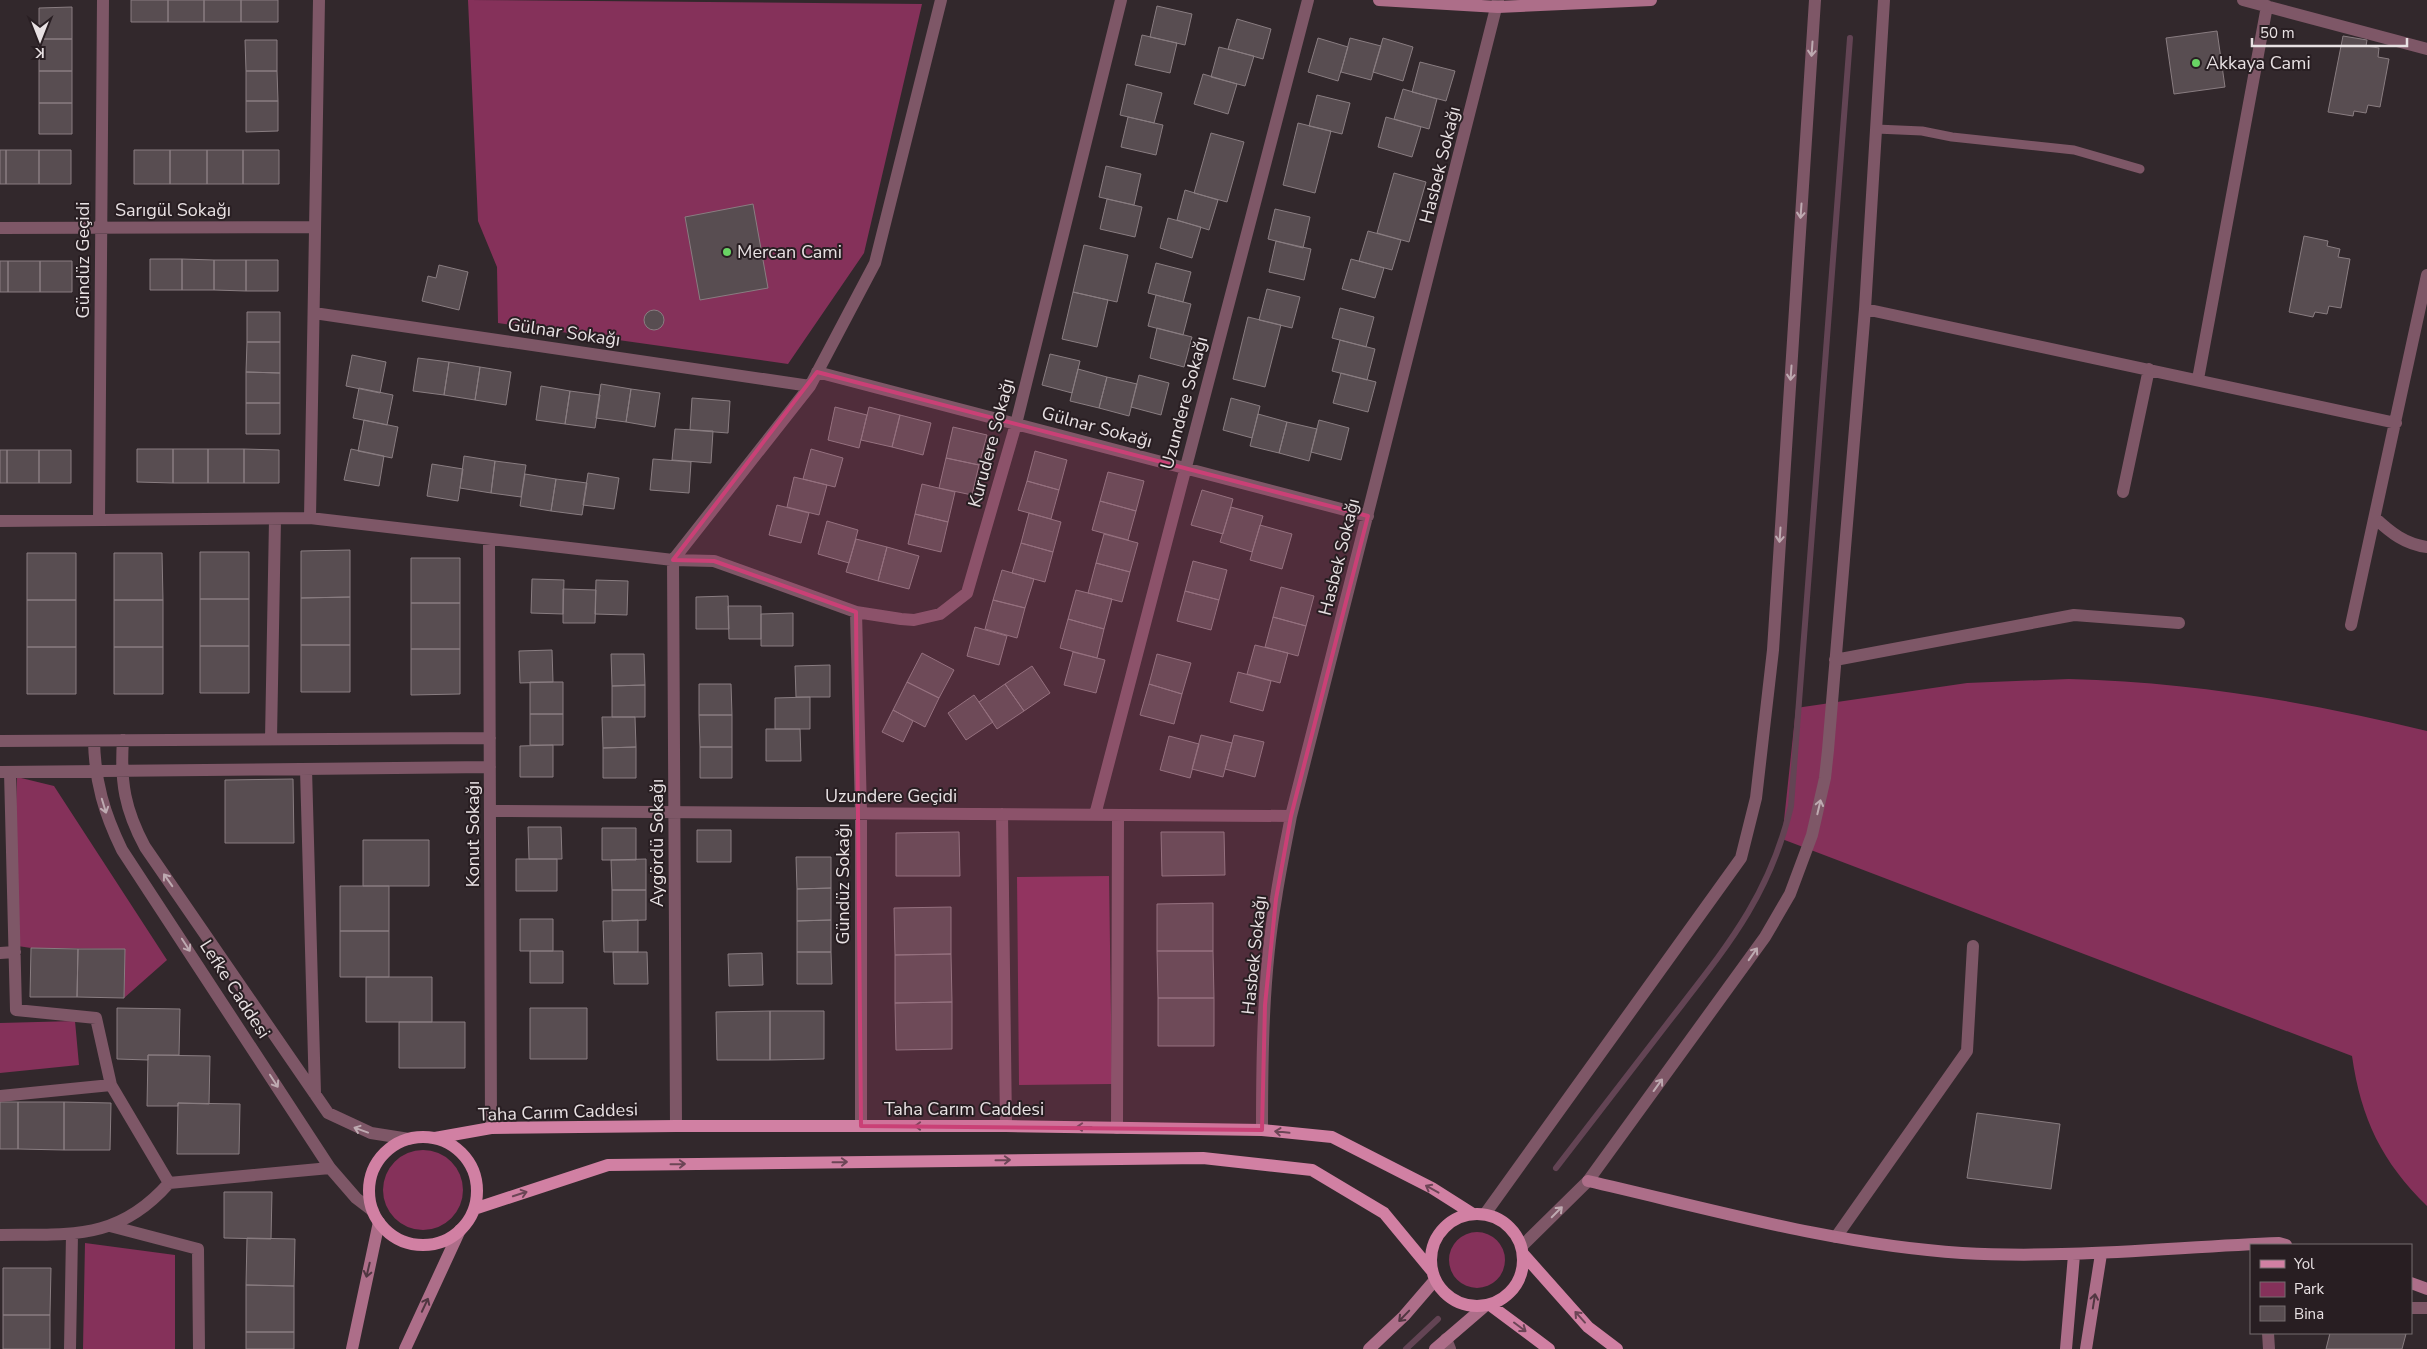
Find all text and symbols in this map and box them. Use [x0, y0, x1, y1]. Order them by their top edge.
north arrow [15, 15, 65, 65]
scale bar [2252, 15, 2407, 47]
text: 50 m [2260, 23, 2295, 43]
one-way arrow [1807, 40, 1816, 56]
text: K [35, 43, 45, 62]
place label: Akkaya Cami [2206, 51, 2311, 75]
marker: Akkaya Cami [2190, 57, 2202, 69]
street label: Hasbek Sokağı [1414, 104, 1466, 226]
street label: Sarıgül Sokağı [115, 198, 231, 222]
street label: Gündüz Geçidi [71, 202, 95, 318]
one-way arrow [1797, 203, 1806, 219]
place label: Mercan Cami [737, 240, 842, 264]
marker: Mercan Cami [721, 246, 733, 258]
street label: Gülnar Sokağı [506, 312, 622, 352]
street label: Uzundere Sokağı [1155, 334, 1213, 472]
one-way arrow [1786, 365, 1795, 381]
street label: Kurudere Sokağı [962, 376, 1020, 510]
street label: Gülnar Sokağı [1039, 401, 1155, 453]
street label: Hasbek Sokağı [1313, 496, 1365, 618]
one-way arrow [1775, 527, 1785, 543]
street label: Aygördü Sokağı [645, 779, 669, 907]
street label: Konut Sokağı [461, 781, 485, 887]
street label: Uzundere Geçidi [825, 784, 957, 808]
one-way arrow [99, 797, 109, 813]
one-way arrow [1815, 799, 1824, 815]
street label: Gündüz Sokağı [831, 823, 855, 945]
one-way arrow [163, 873, 173, 887]
street label: Hasbek Sokağı [1236, 894, 1272, 1016]
street label: Lefke Caddesi [194, 935, 276, 1043]
one-way arrow [181, 938, 191, 952]
one-way arrow [1748, 947, 1758, 961]
one-way arrow [270, 1074, 280, 1088]
one-way arrow [1652, 1079, 1663, 1092]
street label: Taha Carım Caddesi [478, 1097, 638, 1127]
street label: Taha Carım Caddesi [884, 1097, 1044, 1121]
one-way arrow [914, 1121, 930, 1131]
one-way arrow [1077, 1122, 1093, 1132]
one-way arrow [354, 1125, 370, 1134]
one-way arrow [1274, 1127, 1290, 1137]
one-way arrow [994, 1155, 1011, 1165]
one-way arrow [832, 1157, 848, 1167]
one-way arrow [670, 1159, 686, 1169]
one-way arrow [1425, 1183, 1439, 1193]
one-way arrow [512, 1189, 527, 1198]
one-way arrow [1550, 1206, 1563, 1218]
legend [2250, 1244, 2412, 1334]
text: Yol [2293, 1254, 2315, 1274]
one-way arrow [363, 1261, 372, 1277]
text: Park [2294, 1279, 2324, 1299]
one-way arrow [2089, 1294, 2099, 1310]
one-way arrow [421, 1298, 431, 1313]
text: Bina [2294, 1304, 2324, 1324]
one-way arrow [1398, 1309, 1410, 1322]
one-way arrow [1574, 1311, 1586, 1324]
one-way arrow [1513, 1322, 1527, 1332]

